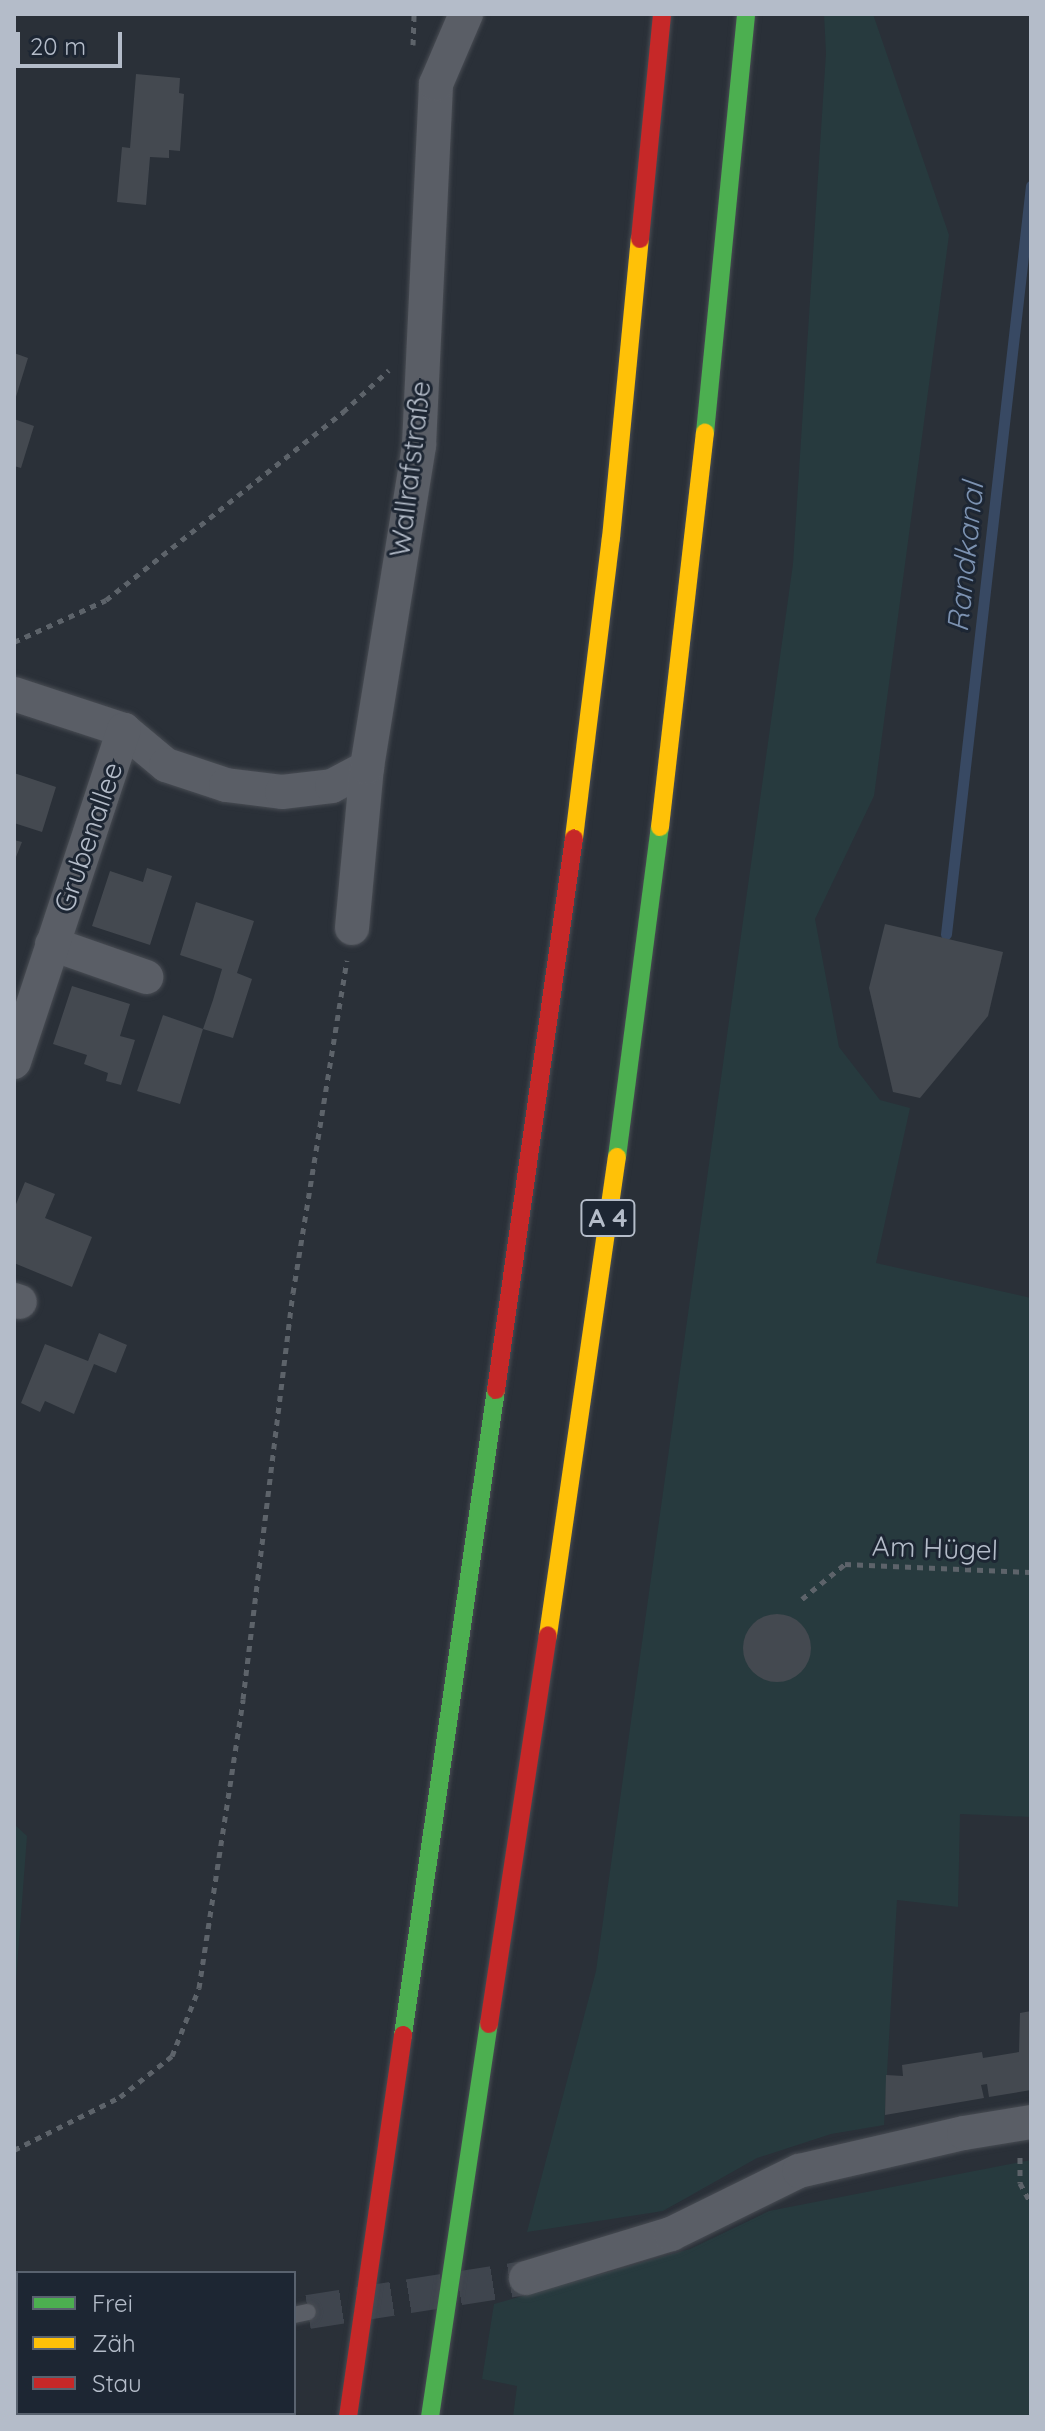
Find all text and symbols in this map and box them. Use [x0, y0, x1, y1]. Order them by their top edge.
scale bar [20, 16, 126, 66]
text: 20 m [30, 31, 86, 61]
street label: Wallrafstraße [383, 379, 437, 559]
water label: Randkanal [939, 480, 991, 634]
street label: Grubenallee [47, 758, 129, 916]
road number: A 4 [580, 1196, 636, 1240]
street label: Am Hügel [871, 1529, 999, 1567]
legend [16, 2271, 296, 2415]
text: Frei [92, 2288, 133, 2318]
text: Zäh [92, 2328, 136, 2358]
text: Stau [92, 2368, 142, 2398]

